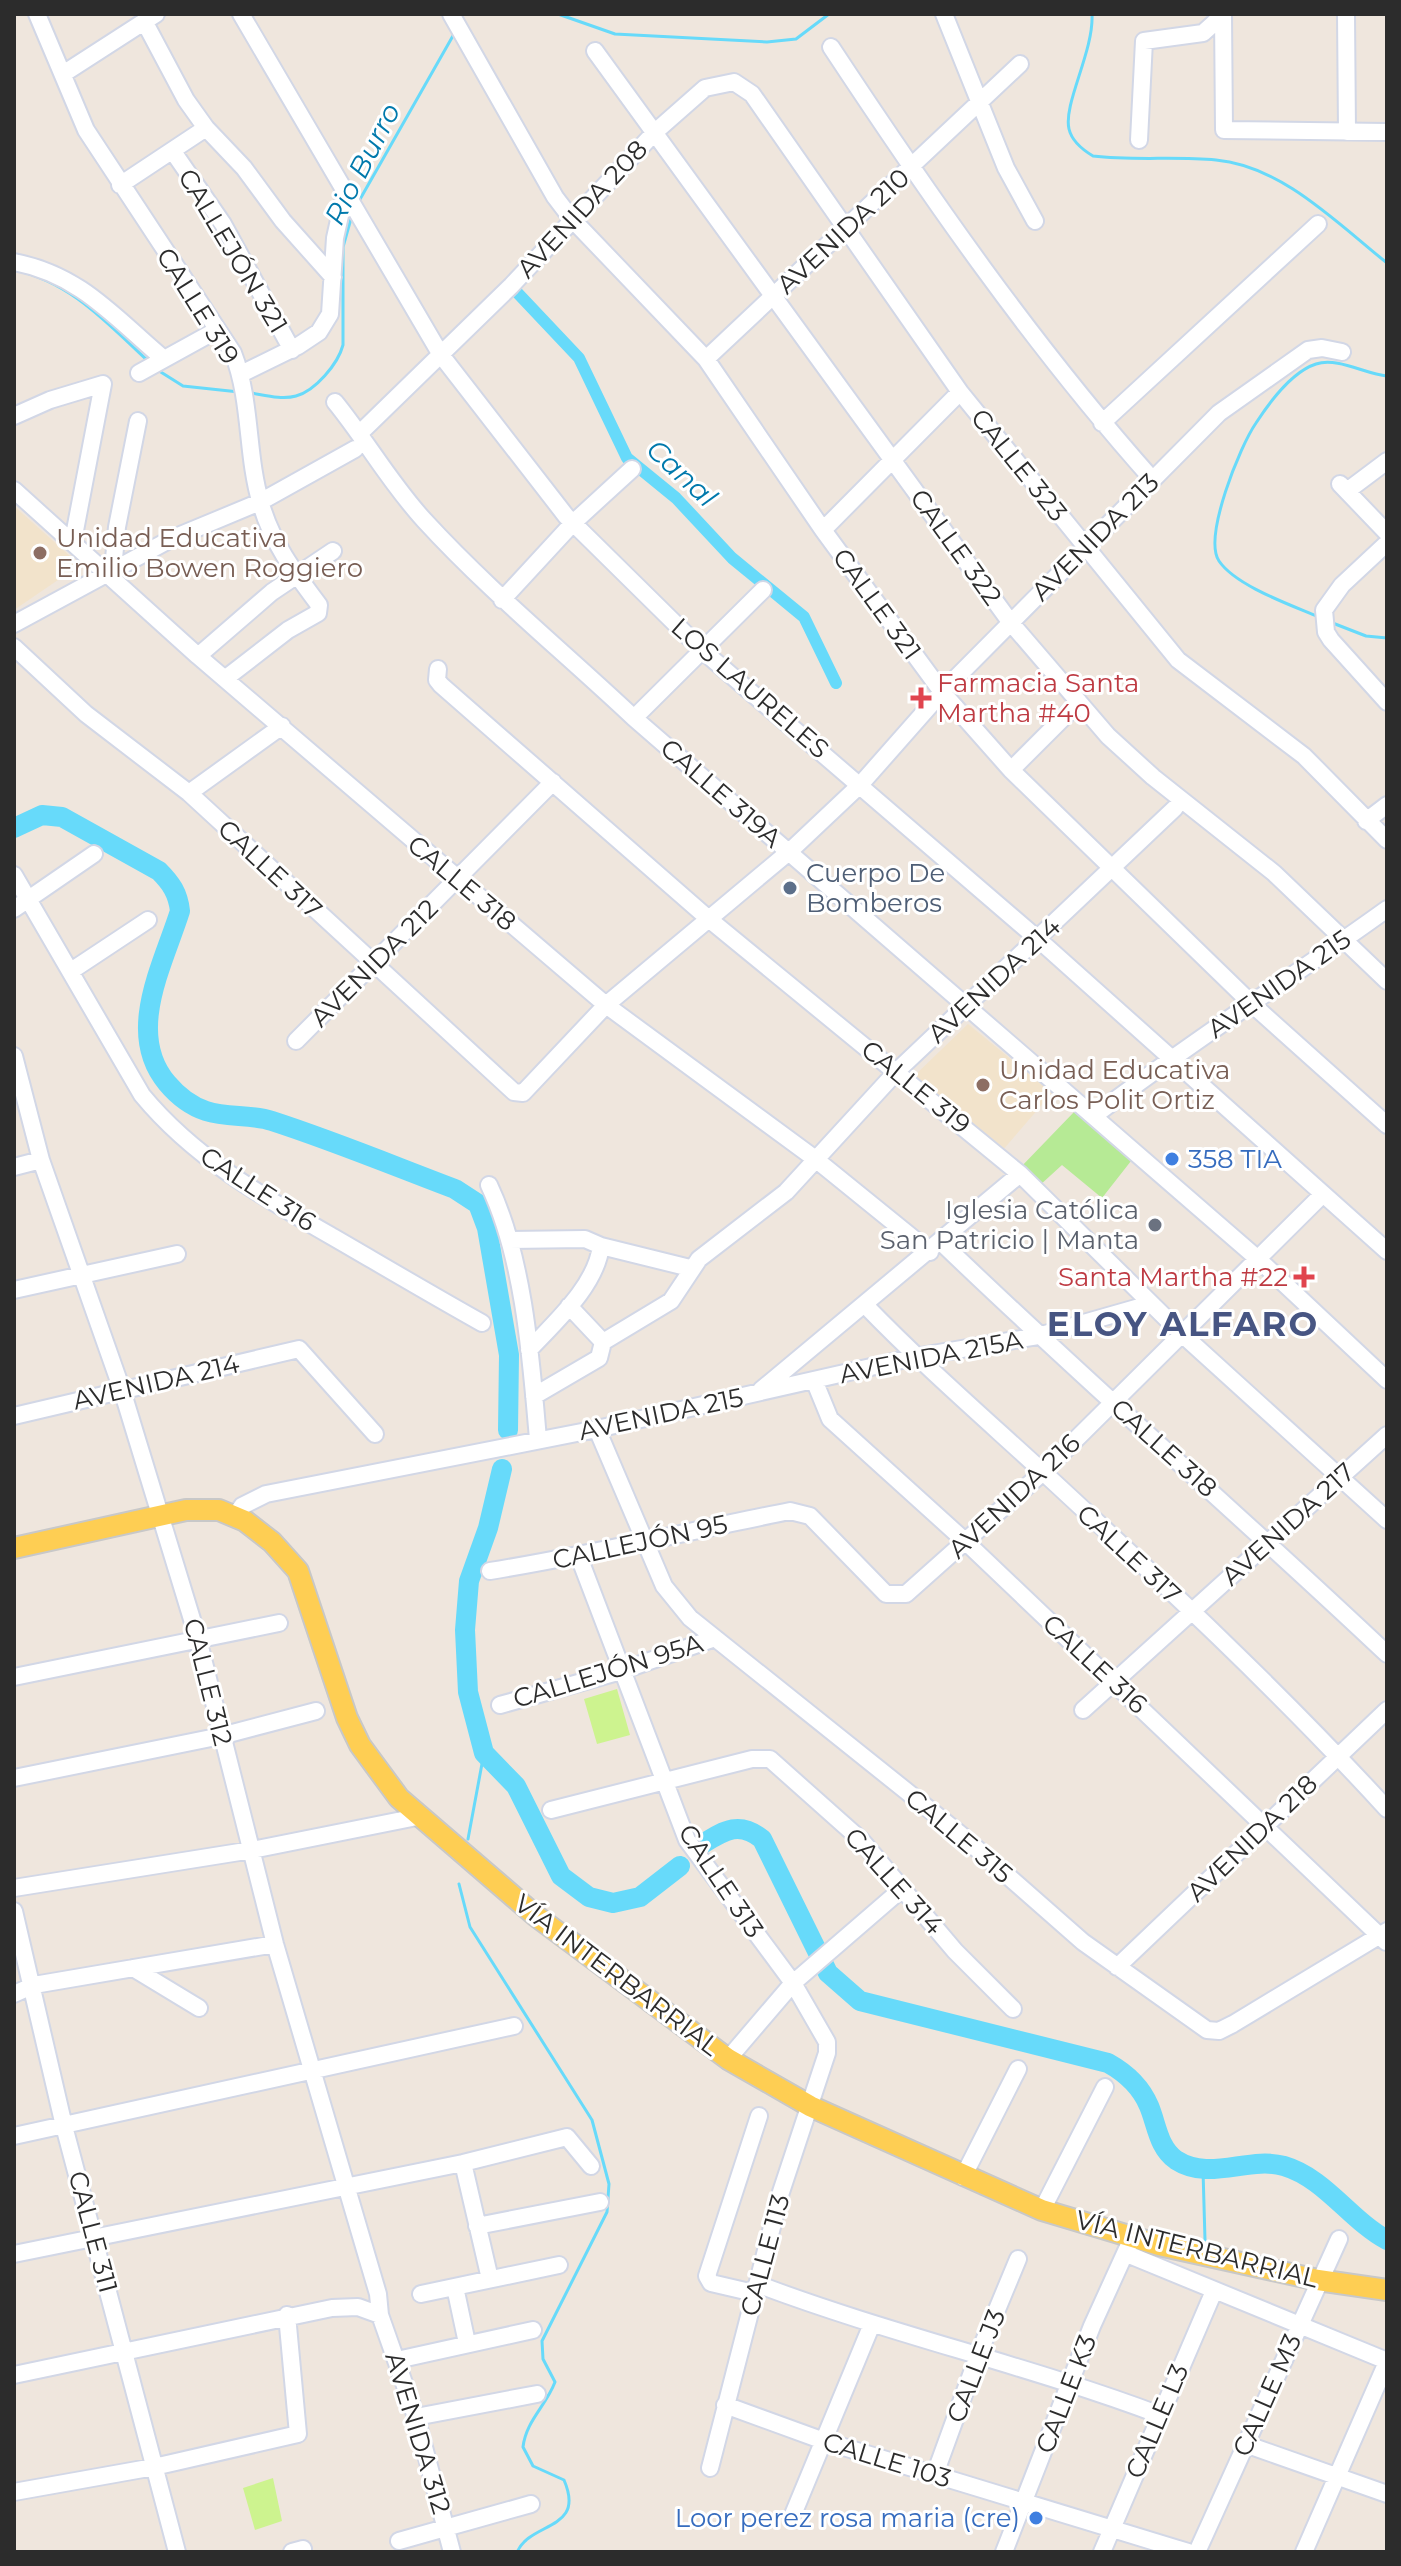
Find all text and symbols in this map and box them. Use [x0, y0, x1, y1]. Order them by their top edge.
water label: Rio Burro [317, 97, 407, 231]
street label: AVENIDA 208 [510, 133, 654, 285]
street label: AVENIDA 210 [770, 161, 916, 301]
street label: CALLEJÓN 321 [171, 163, 295, 339]
street label: CALLE 319 [150, 242, 246, 370]
street label: CALLE 323 [964, 402, 1074, 528]
water label: Canal [640, 432, 725, 514]
street label: AVENIDA 213 [1025, 467, 1165, 607]
street label: CALLE 322 [903, 483, 1009, 611]
place label: Unidad Educativa Emilio Bowen Roggiero [56, 522, 363, 584]
street label: CALLE 321 [826, 542, 928, 666]
marker: Unidad Educativa Emilio Bowen Roggiero [31, 544, 49, 562]
street label: LOS LAURELES [665, 611, 835, 765]
place label: Farmacia Santa Martha #40 [937, 667, 1139, 729]
marker: Farmacia Santa Martha #40 [912, 689, 930, 707]
street label: CALLE 319A [654, 732, 788, 854]
street label: CALLE 317 [211, 813, 329, 925]
street label: CALLE 318 [401, 828, 523, 938]
place label: Cuerpo De Bomberos [806, 857, 945, 919]
marker: Cuerpo De Bomberos [781, 879, 799, 897]
street label: AVENIDA 212 [303, 892, 445, 1034]
street label: AVENIDA 214 [921, 910, 1067, 1050]
street label: AVENIDA 215 [1201, 923, 1357, 1045]
street label: CALLE 319 [855, 1033, 977, 1141]
place label: Unidad Educativa Carlos Polit Ortiz [999, 1054, 1230, 1116]
marker: Unidad Educativa Carlos Polit Ortiz [974, 1076, 992, 1094]
street label: CALLE 316 [194, 1140, 322, 1238]
place label: 358 TIA [1188, 1143, 1282, 1175]
marker: 358 TIA [1163, 1150, 1181, 1168]
place label: Iglesia Católica San Patricio | Manta [880, 1194, 1139, 1256]
marker: Iglesia Católica San Patricio | Manta [1146, 1216, 1164, 1234]
place label: Santa Martha #22 [1058, 1261, 1288, 1293]
marker: Santa Martha #22 [1295, 1268, 1313, 1286]
district label: ELOY ALFARO [1047, 1303, 1319, 1345]
street label: AVENIDA 215A [837, 1323, 1026, 1390]
street label: AVENIDA 214 [70, 1347, 242, 1417]
street label: AVENIDA 215 [576, 1381, 746, 1447]
street label: CALLE 318 [1104, 1392, 1224, 1504]
street label: AVENIDA 216 [941, 1427, 1087, 1565]
street label: AVENIDA 217 [1215, 1456, 1361, 1592]
street label: CALLE 317 [1070, 1498, 1188, 1610]
street label: CALLEJÓN 95 [550, 1508, 730, 1576]
street label: CALLE 316 [1036, 1608, 1154, 1721]
street label: CALLE 312 [177, 1615, 239, 1749]
street label: CALLEJÓN 95A [509, 1627, 707, 1715]
street label: AVENIDA 218 [1180, 1768, 1324, 1908]
street label: CALLE 315 [899, 1782, 1019, 1890]
street label: CALLE 313 [671, 1818, 771, 1944]
street label: CALLE 314 [838, 1821, 950, 1941]
street label: VÍA INTERBARRIAL [508, 1887, 726, 2063]
street label: CALLE 311 [61, 2168, 125, 2296]
street label: CALLE 113 [733, 2191, 797, 2319]
street label: VÍA INTERBARRIAL [1072, 2203, 1322, 2295]
street label: CALLE J3 [940, 2305, 1012, 2427]
street label: CALLE M3 [1226, 2329, 1308, 2461]
street label: CALLE K3 [1029, 2330, 1103, 2458]
street label: AVENIDA 312 [378, 2348, 458, 2518]
street label: CALLE L3 [1119, 2359, 1195, 2483]
street label: CALLE 103 [819, 2425, 955, 2495]
place label: Loor perez rosa maria (cre) [675, 2502, 1020, 2534]
marker: Loor perez rosa maria (cre) [1027, 2509, 1045, 2527]

